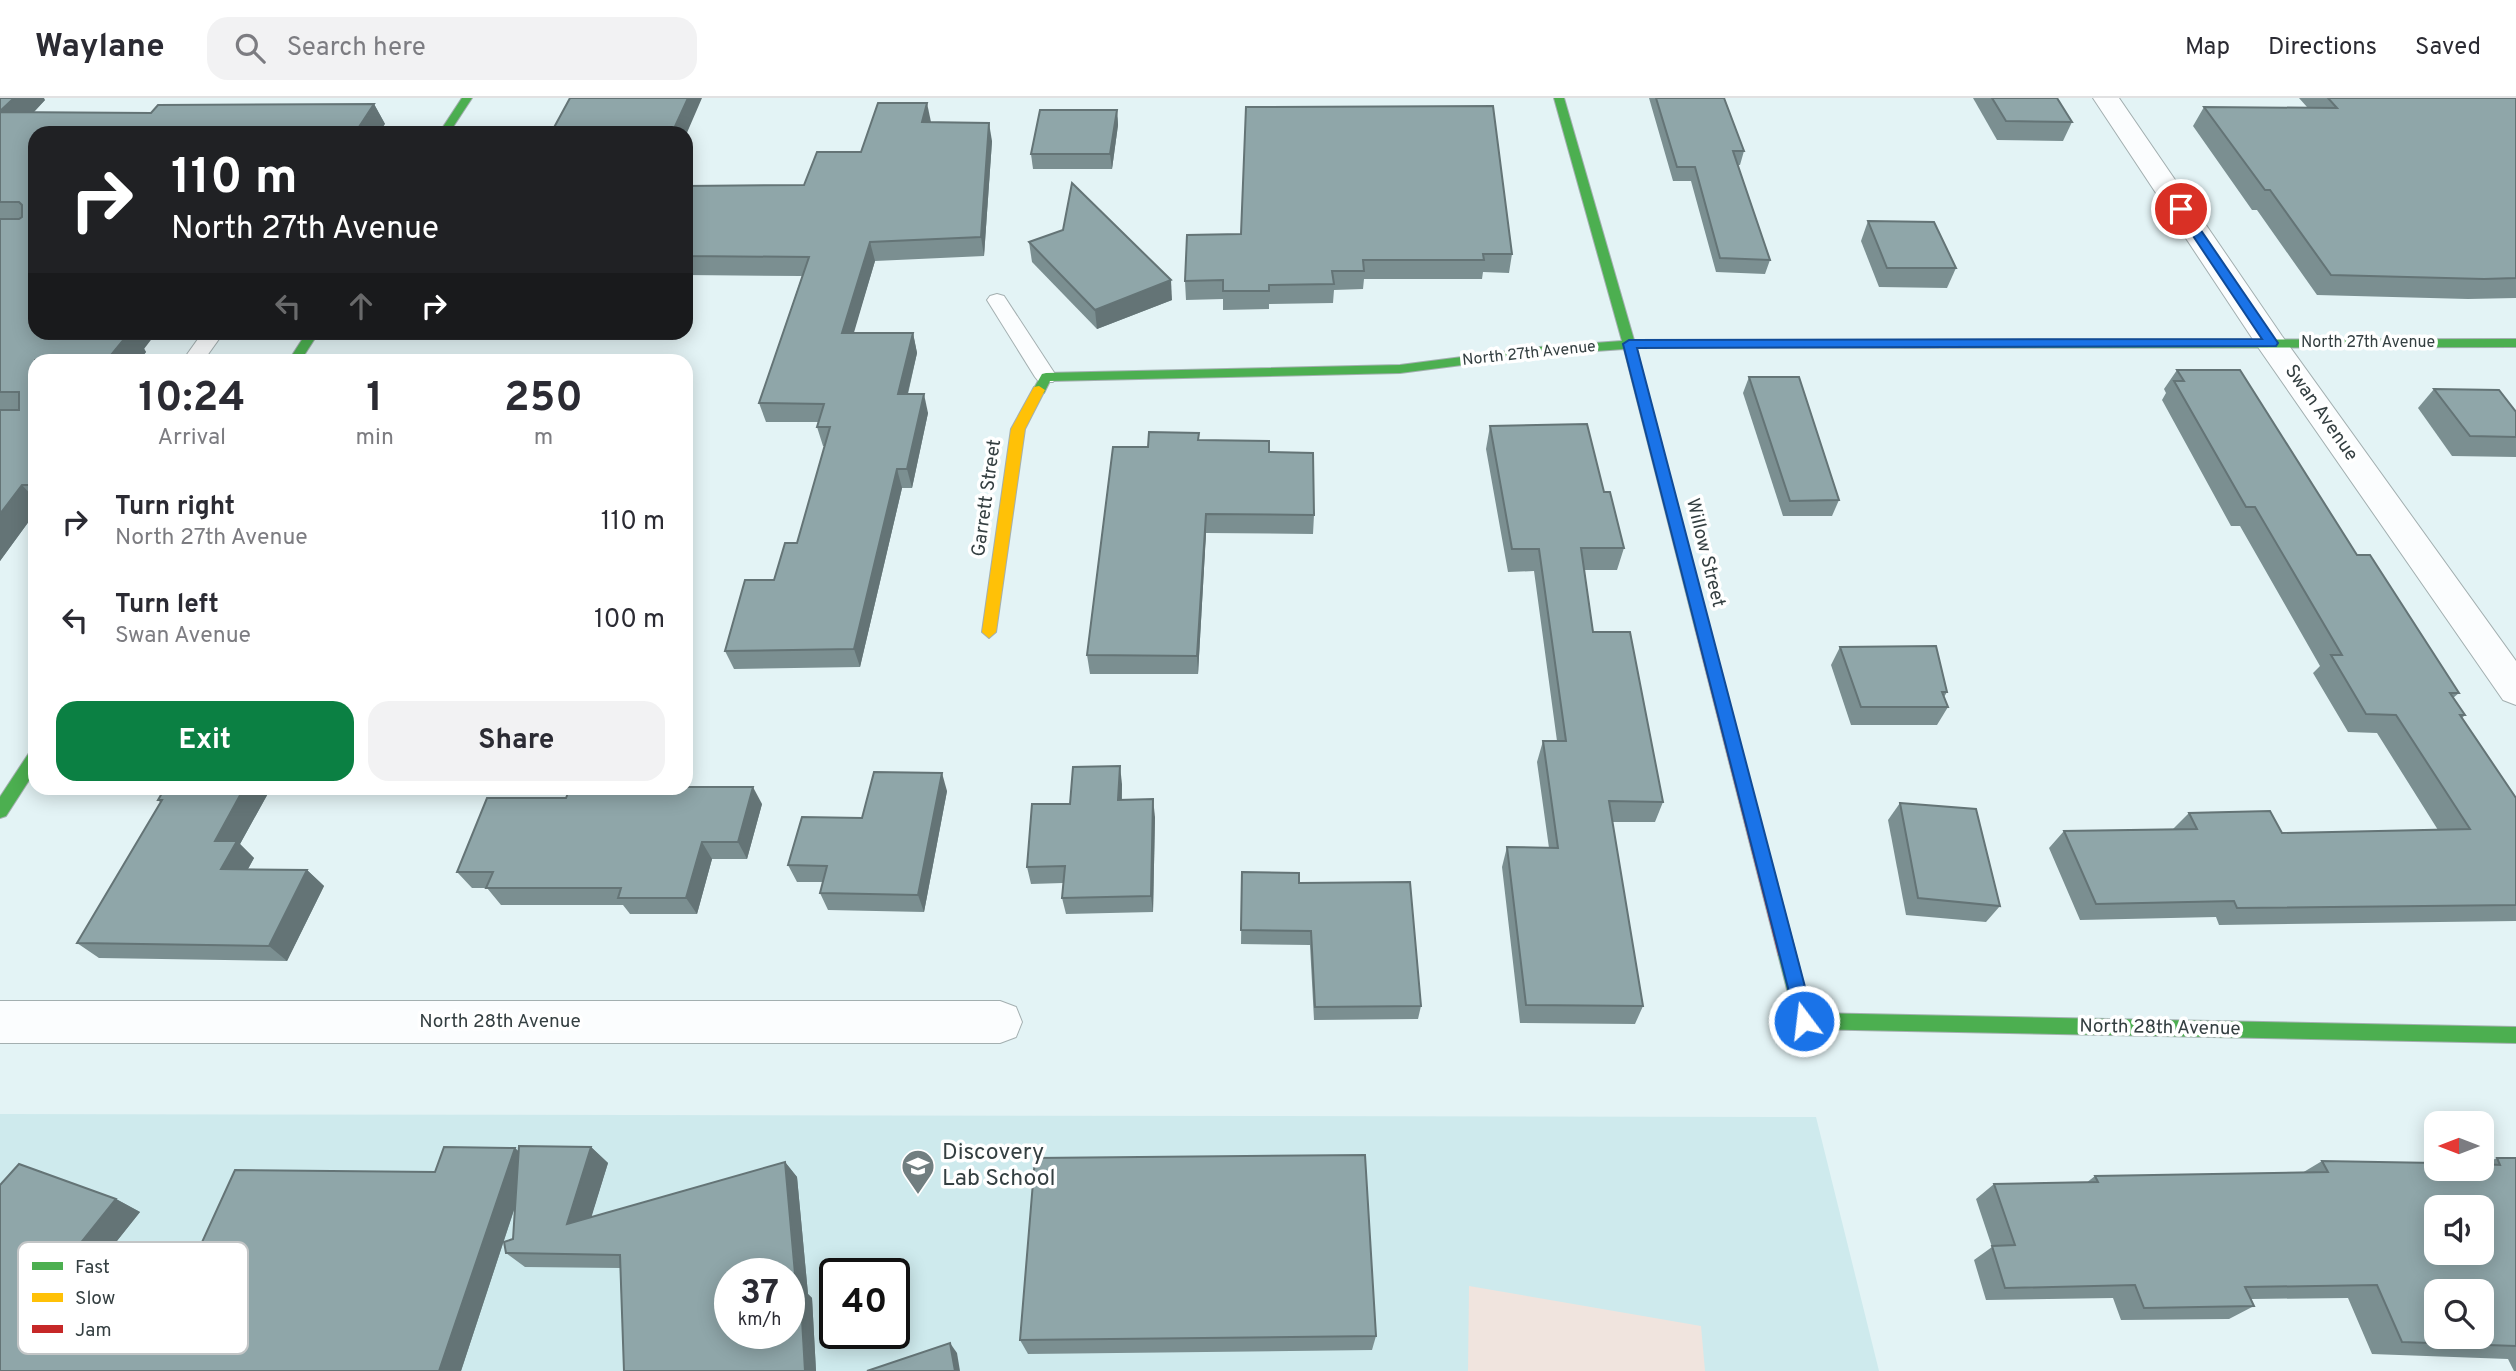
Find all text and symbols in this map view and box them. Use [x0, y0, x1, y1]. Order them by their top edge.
search box [207, 17, 697, 80]
text: Waylane [35, 27, 165, 69]
icon: search [231, 29, 269, 67]
text: Search here [287, 32, 426, 65]
text: Map [2185, 33, 2230, 63]
text: Directions [2268, 33, 2377, 63]
text: Saved [2415, 33, 2481, 63]
text: 110 m [171, 149, 298, 211]
icon: right [56, 154, 147, 245]
pin [2151, 179, 2211, 239]
icon: arrive [2162, 190, 2200, 228]
text: North 27th Avenue [171, 210, 439, 250]
icon: left [269, 287, 307, 325]
icon: ahead [342, 287, 380, 325]
icon: right [415, 287, 453, 325]
street label: North 27th Avenue [2301, 333, 2435, 353]
street label: North 27th Avenue [1461, 337, 1597, 371]
street label: Swan Avenue [2279, 360, 2363, 466]
text: 10:24 [138, 373, 245, 426]
text: 1 [366, 373, 383, 426]
text: 250 [504, 373, 583, 426]
text: Arrival [158, 424, 226, 453]
text: min [356, 424, 394, 453]
text: m [534, 424, 553, 453]
street label: Garrett Street [967, 438, 1007, 558]
text: Turn right [115, 491, 235, 524]
street label: Willow Street [1680, 496, 1730, 610]
icon: right [56, 503, 94, 541]
text: 110 m [601, 506, 665, 539]
text: North 27th Avenue [115, 524, 308, 553]
text: Turn left [115, 589, 219, 622]
icon: left [56, 601, 94, 639]
text: 100 m [594, 604, 665, 637]
text: Swan Avenue [115, 622, 251, 651]
button: Exit [56, 701, 354, 781]
button: Share [368, 701, 665, 781]
position arrow [1767, 984, 1841, 1058]
street label: North 28th Avenue [419, 1010, 581, 1034]
street label: North 28th Avenue [2079, 1015, 2241, 1041]
north arrow [2424, 1111, 2494, 1181]
map controls [2424, 1111, 2494, 1349]
place label: Discovery Lab School [942, 1139, 1056, 1194]
school or university icon: Discovery Lab School [899, 1147, 937, 1196]
button: sound [2424, 1195, 2494, 1265]
legend [18, 1242, 248, 1354]
text: Fast [75, 1256, 110, 1280]
speed limit sign: 40 [819, 1258, 910, 1349]
text: 37 [740, 1272, 779, 1316]
button: search [2424, 1279, 2494, 1349]
text: Slow [75, 1287, 115, 1311]
text: km/h [738, 1309, 781, 1332]
text: Jam [75, 1319, 112, 1343]

